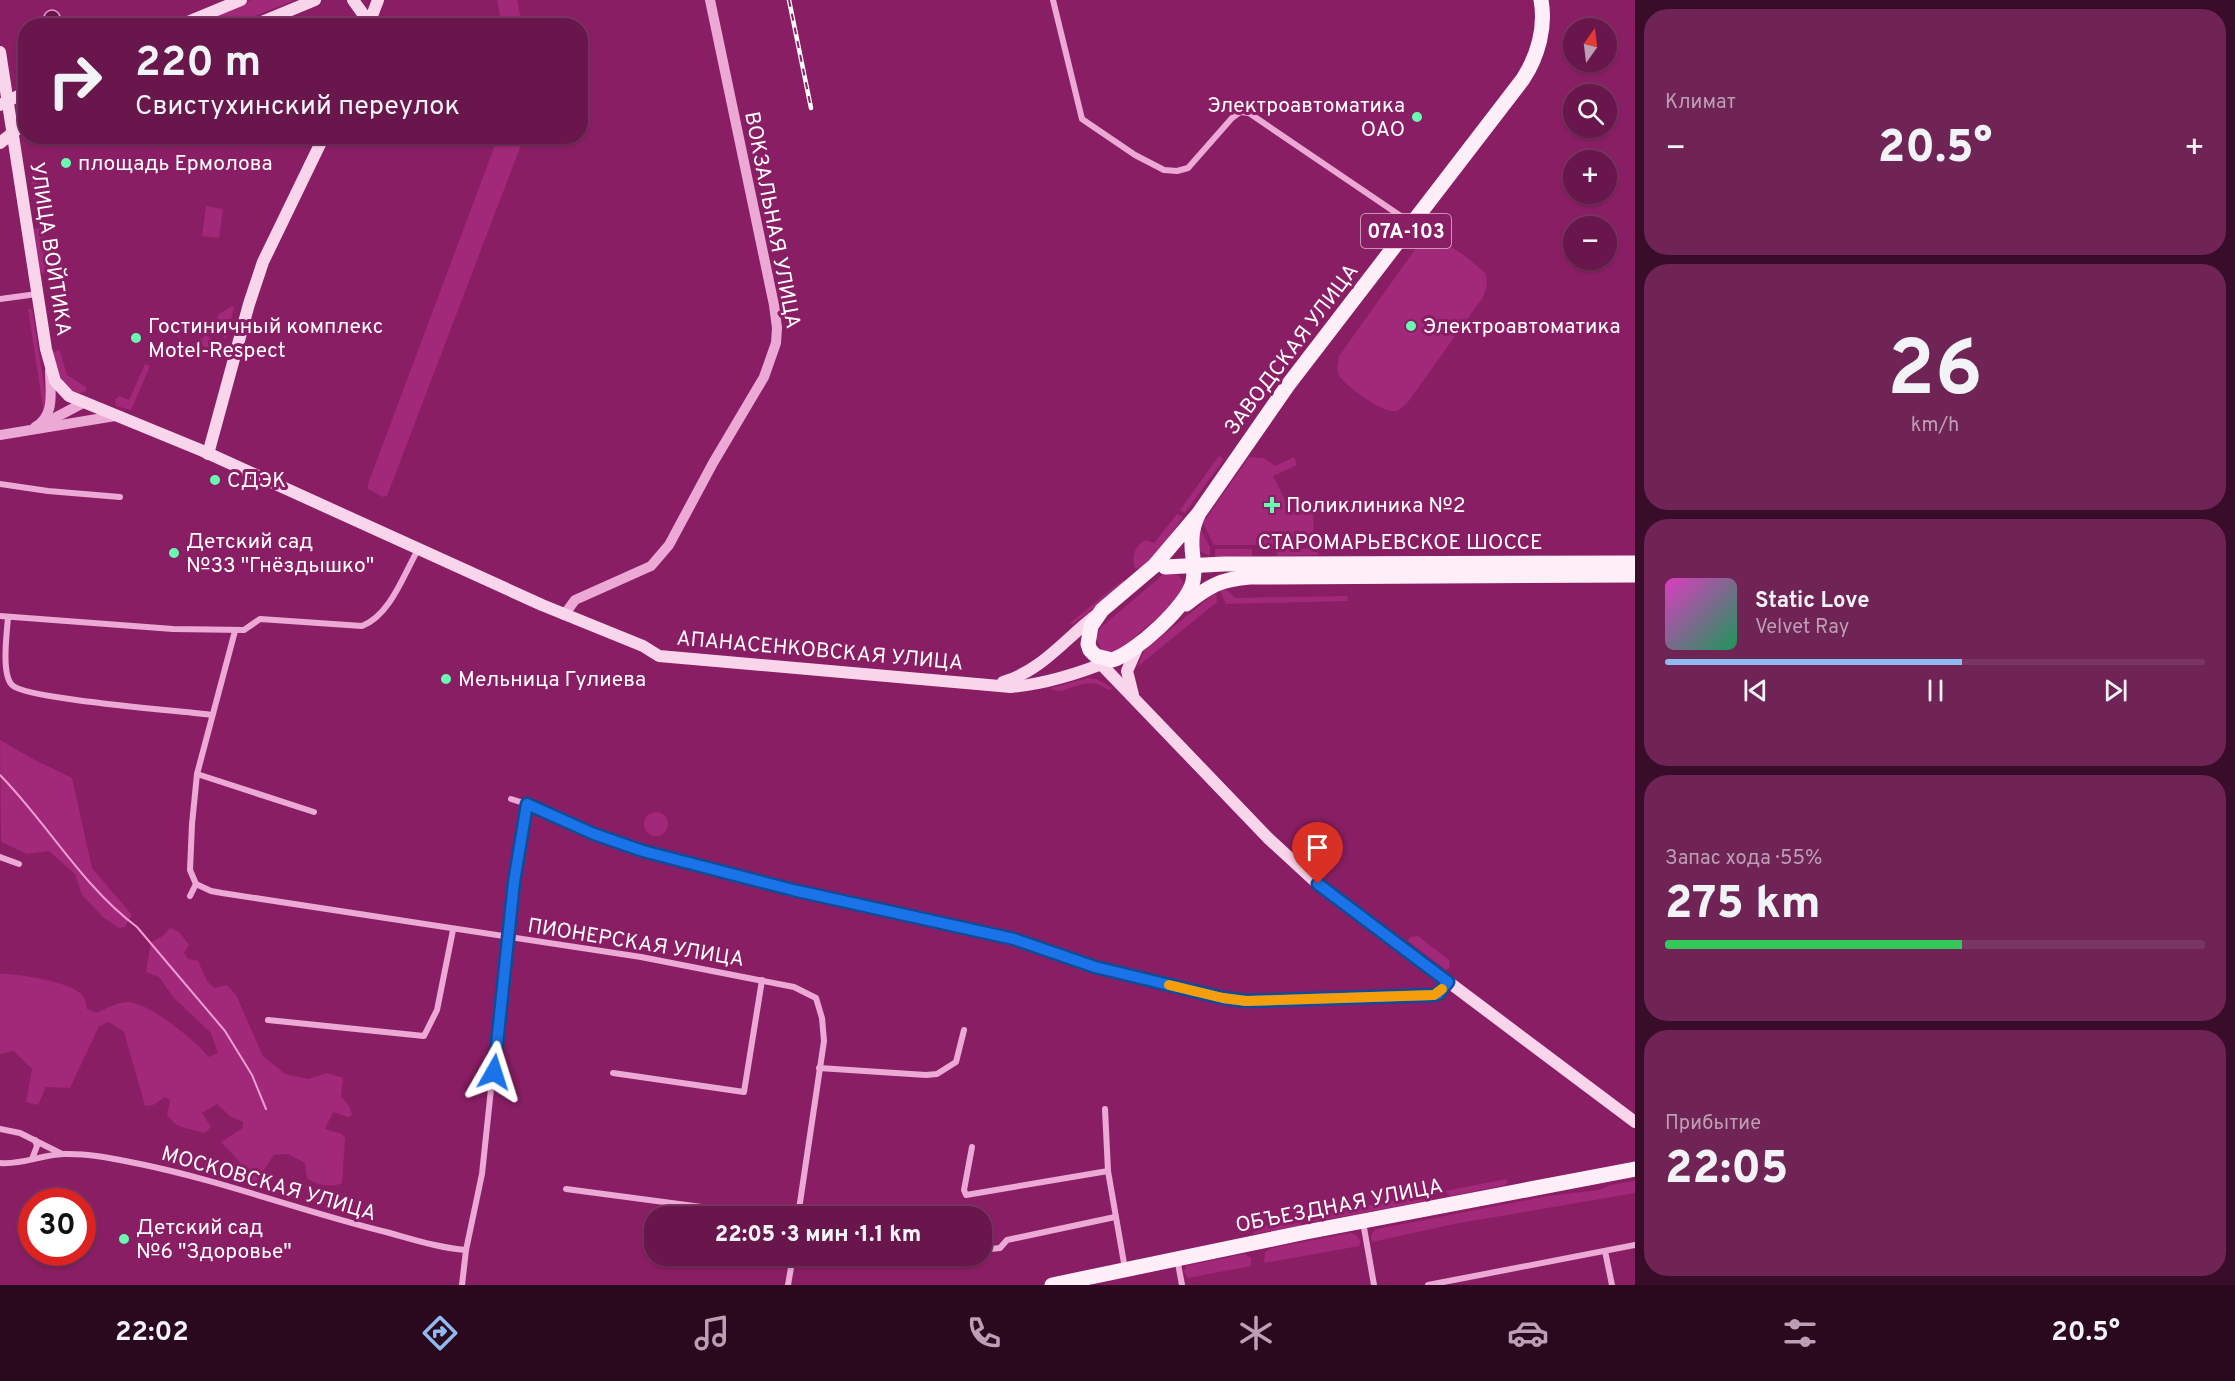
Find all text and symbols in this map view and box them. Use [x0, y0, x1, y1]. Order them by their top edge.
north arrow [1563, 18, 1617, 72]
map controls [1563, 18, 1617, 270]
text: 220 m [135, 38, 261, 91]
icon: right [36, 42, 114, 120]
button: search [1563, 84, 1617, 138]
text: Свистухинский переулок [135, 90, 460, 124]
text: Климат [1665, 90, 1736, 116]
place label: Электроавтоматика ОАО [1207, 93, 1405, 144]
street label: ВОКЗАЛЬНАЯ УЛИЦА [737, 109, 806, 331]
marker: Электроавтоматика ОАО [1410, 110, 1424, 124]
text: 20.5° [1878, 121, 1992, 178]
text: − [1665, 129, 1686, 171]
text: + [2184, 129, 2205, 171]
button: + [1563, 150, 1617, 204]
place label: площадь Ермолова [78, 151, 273, 178]
marker: площадь Ермолова [59, 156, 73, 170]
street label: УЛИЦА ВОЙТИКА [22, 160, 78, 338]
road number: 07А-103 [1361, 214, 1451, 248]
button: − [1563, 216, 1617, 270]
street label: ЗАВОДСКАЯ УЛИЦА [1219, 259, 1365, 441]
place label: Гостиничный комплекс Motel-Respect [148, 314, 383, 365]
place label: Электроавтоматика [1423, 314, 1621, 341]
marker: Электроавтоматика [1404, 319, 1418, 333]
text: 26 [1887, 324, 1983, 423]
marker: Гостиничный комплекс Motel-Respect [129, 331, 143, 345]
text: km/h [1911, 413, 1959, 439]
place label: СДЭК [227, 468, 286, 495]
marker: СДЭК [208, 473, 222, 487]
place label: Поликлиника №2 [1286, 493, 1466, 520]
marker: Поликлиника №2 [1263, 496, 1281, 514]
place label: Детский сад №33 "Гнёздышко" [186, 529, 374, 580]
street label: СТАРОМАРЬЕВСКОЕ ШОССЕ [1257, 530, 1543, 557]
marker: Детский сад №33 "Гнёздышко" [167, 546, 181, 560]
text: Static Love [1755, 588, 1869, 615]
text: Velvet Ray [1755, 615, 1849, 641]
street label: АПАНАСЕНКОВСКАЯ УЛИЦА [675, 626, 964, 677]
place label: Мельница Гулиева [458, 667, 646, 694]
marker: Мельница Гулиева [439, 672, 453, 686]
icon: previous [1739, 674, 1772, 707]
icon: pause [1919, 674, 1952, 707]
icon: next [2099, 674, 2132, 707]
pin [1292, 822, 1343, 884]
icon: arrive [1301, 831, 1334, 864]
text: Запас хода · 55% [1665, 846, 1822, 872]
text: 275 km [1665, 877, 1821, 934]
street label: ПИОНЕРСКАЯ УЛИЦА [525, 913, 746, 974]
position arrow [462, 1040, 526, 1104]
text: Прибытие [1665, 1111, 1761, 1137]
street label: МОСКОВСКАЯ УЛИЦА [158, 1141, 379, 1228]
text: 22:05 [1665, 1142, 1788, 1199]
street label: ОБЪЕЗДНАЯ УЛИЦА [1233, 1173, 1445, 1240]
speed limit sign: 30 [18, 1188, 96, 1266]
place label: Детский сад №6 "Здоровье" [136, 1215, 292, 1266]
text: 22:05 · 3 мин · 1.1 km [715, 1222, 921, 1249]
marker: Детский сад №6 "Здоровье" [117, 1232, 131, 1246]
icon: directions [419, 1312, 461, 1354]
icon: music [691, 1312, 733, 1354]
icon: phone [963, 1312, 1005, 1354]
icon: climate [1235, 1312, 1277, 1354]
icon: car [1507, 1312, 1549, 1354]
icon: filters [1779, 1312, 1821, 1354]
text: 22:02 [115, 1316, 189, 1350]
text: 20.5° [2051, 1316, 2120, 1350]

